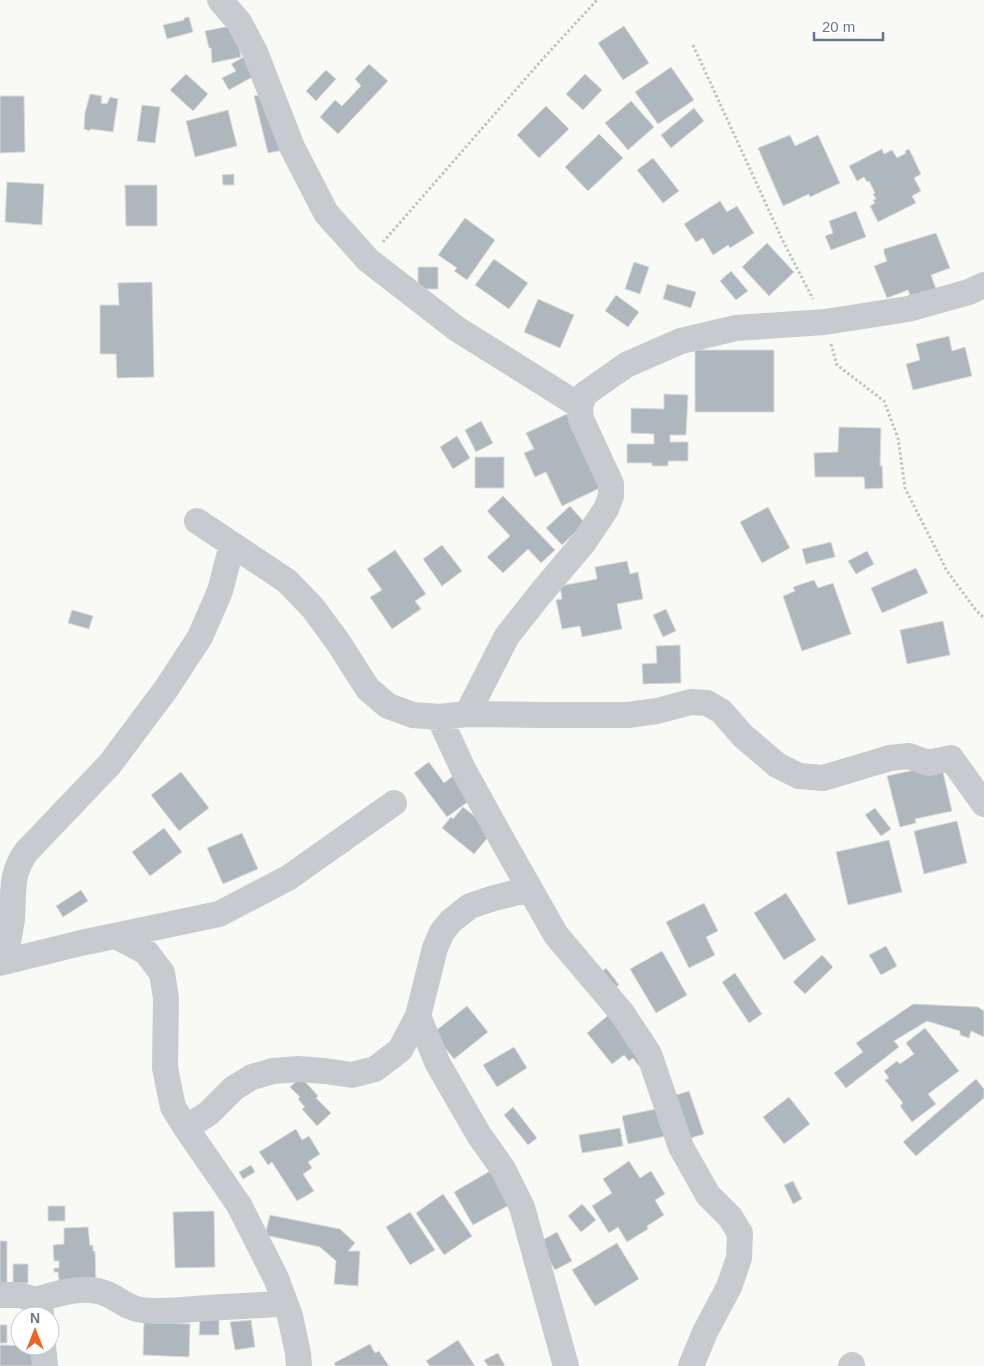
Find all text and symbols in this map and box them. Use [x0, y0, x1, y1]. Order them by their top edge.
scale bar [814, 10, 883, 42]
text: 20 m [822, 18, 855, 35]
north arrow [10, 1306, 60, 1356]
text: N [30, 1310, 40, 1326]

